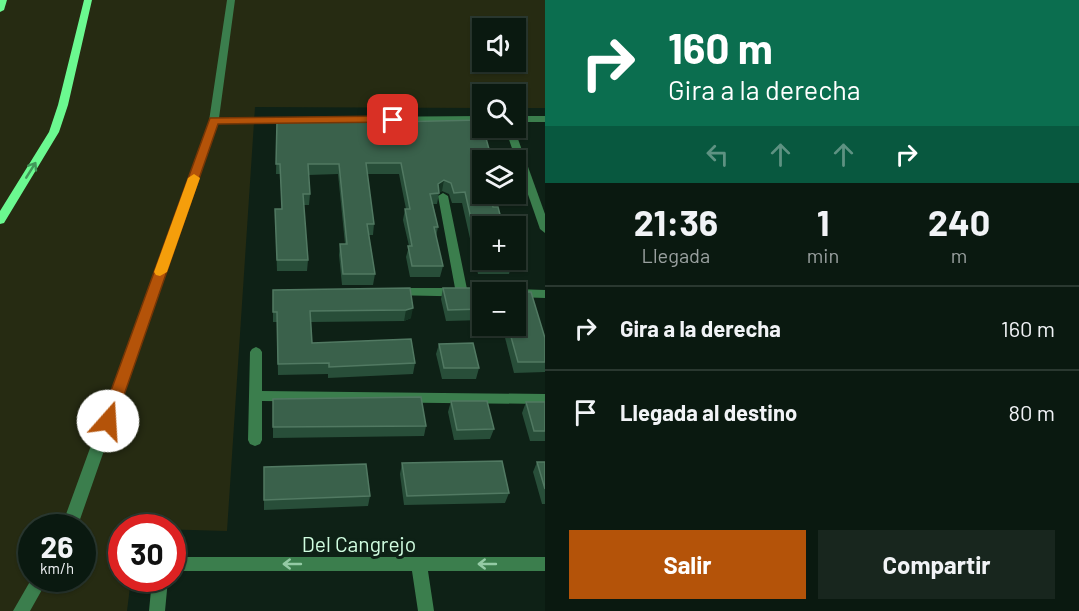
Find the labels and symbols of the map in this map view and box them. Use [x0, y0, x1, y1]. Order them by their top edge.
pin [367, 94, 418, 145]
one-way arrow [25, 162, 37, 179]
position arrow [76, 389, 140, 453]
speed limit sign: 30 [108, 514, 186, 592]
street label: Del Cangrejo [302, 531, 416, 556]
one-way arrow [282, 558, 302, 570]
one-way arrow [477, 558, 497, 570]

